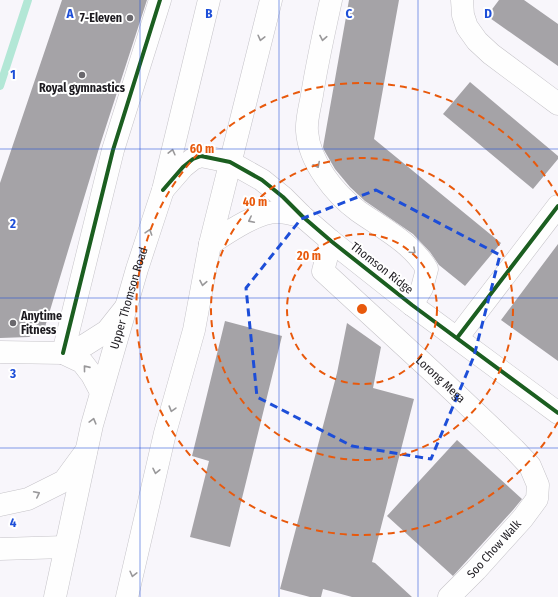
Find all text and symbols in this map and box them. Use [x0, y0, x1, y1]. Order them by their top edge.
text: A [65, 6, 74, 21]
text: B [205, 6, 213, 21]
text: C [346, 6, 353, 21]
text: D [484, 6, 492, 21]
place label: 7-Eleven [80, 11, 122, 25]
marker: 7-Eleven [125, 13, 135, 23]
one-way arrow [257, 34, 266, 41]
one-way arrow [319, 35, 328, 41]
text: 1 [10, 67, 16, 82]
marker: Royal gymnastics [77, 70, 87, 80]
place label: Royal gymnastics [39, 81, 126, 95]
text: 60 m [190, 142, 214, 156]
one-way arrow [167, 148, 176, 155]
one-way arrow [313, 161, 320, 168]
text: 40 m [243, 195, 267, 209]
one-way arrow [247, 215, 255, 223]
text: 2 [9, 216, 16, 231]
one-way arrow [144, 228, 153, 235]
street label: Thomson Ridge [348, 239, 416, 297]
street label: Upper Thomson Road [107, 245, 151, 351]
one-way arrow [408, 246, 416, 254]
text: 20 m [296, 249, 321, 263]
one-way arrow [199, 280, 207, 286]
centre of rings [355, 302, 369, 316]
place label: Anytime Fitness [20, 309, 62, 337]
marker: Anytime Fitness [8, 318, 18, 328]
street label: Lorong Mega [413, 353, 468, 406]
one-way arrow [84, 365, 91, 372]
text: 3 [9, 366, 16, 381]
one-way arrow [168, 405, 177, 412]
one-way arrow [88, 418, 97, 425]
one-way arrow [153, 468, 161, 474]
one-way arrow [33, 491, 41, 499]
text: 4 [10, 515, 17, 530]
street label: Soo Chow Walk [464, 517, 524, 581]
one-way arrow [129, 571, 138, 578]

